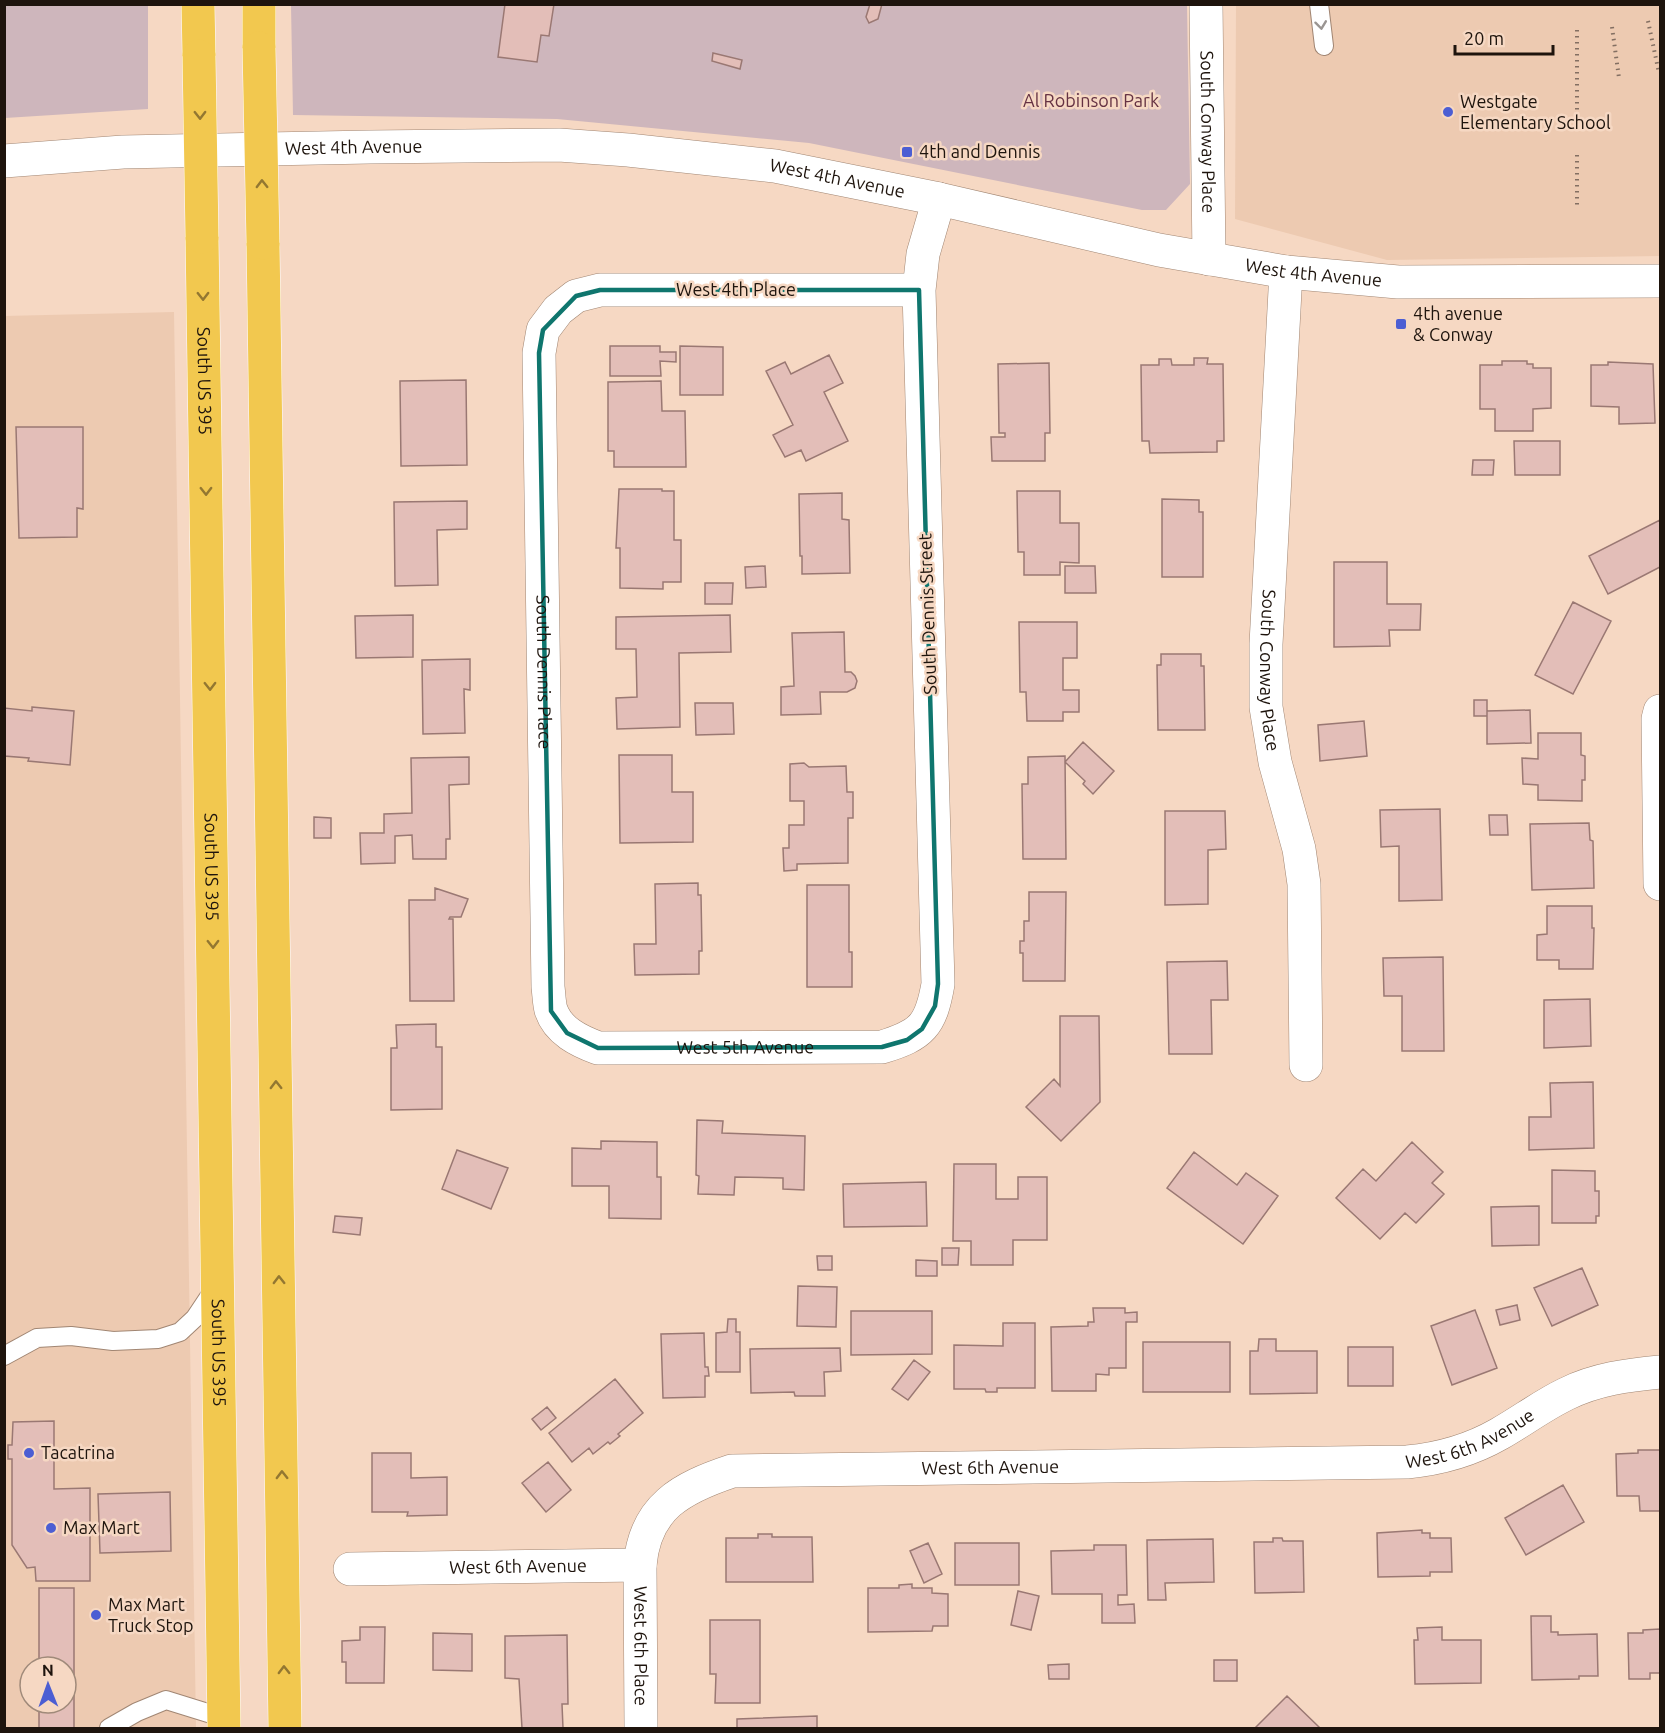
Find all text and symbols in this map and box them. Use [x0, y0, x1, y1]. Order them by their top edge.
scale bar [1455, 18, 1552, 56]
one-way arrow [1315, 21, 1327, 30]
text: 20 m [1464, 28, 1504, 48]
street label: South Conway Place [1198, 51, 1219, 213]
park label: Al Robinson Park [1023, 90, 1159, 110]
place label: Westgate Elementary School [1460, 91, 1611, 132]
marker: Westgate Elementary School [1441, 105, 1455, 119]
one-way arrow [194, 110, 206, 119]
street label: West 4th Avenue [285, 135, 423, 158]
place label: 4th and Dennis [919, 141, 1040, 161]
marker: 4th and Dennis [900, 145, 914, 159]
street label: West 4th Avenue [768, 154, 907, 201]
one-way arrow [256, 180, 268, 189]
street label: West 4th Avenue [1244, 254, 1383, 290]
street label: West 4th Place [676, 279, 796, 299]
one-way arrow [197, 291, 209, 300]
place label: 4th avenue & Conway [1413, 303, 1503, 344]
marker: 4th avenue & Conway [1394, 317, 1408, 331]
street label: South US 395 [194, 327, 216, 435]
one-way arrow [200, 486, 213, 495]
street label: South Dennis Street [914, 533, 940, 695]
street label: South Conway Place [1257, 589, 1284, 753]
street label: South Dennis Place [533, 595, 556, 749]
one-way arrow [204, 681, 216, 690]
street label: South US 395 [201, 813, 223, 921]
one-way arrow [207, 939, 219, 948]
street label: West 5th Avenue [676, 1036, 814, 1057]
one-way arrow [270, 1081, 282, 1090]
one-way arrow [273, 1276, 285, 1285]
street label: South US 395 [209, 1299, 230, 1407]
street label: West 6th Avenue [1404, 1404, 1537, 1471]
place label: Tacatrina [41, 1442, 115, 1462]
marker: Tacatrina [22, 1446, 36, 1460]
street label: West 6th Avenue [921, 1456, 1059, 1477]
one-way arrow [275, 1471, 288, 1480]
place label: Max Mart [63, 1517, 140, 1537]
marker: Max Mart [44, 1521, 58, 1535]
street label: West 6th Avenue [449, 1555, 587, 1577]
street label: West 6th Place [631, 1586, 652, 1706]
place label: Max Mart Truck Stop [108, 1594, 194, 1635]
marker: Max Mart Truck Stop [89, 1608, 103, 1622]
north arrow [18, 1655, 78, 1715]
text: N [42, 1661, 54, 1679]
one-way arrow [278, 1666, 290, 1675]

